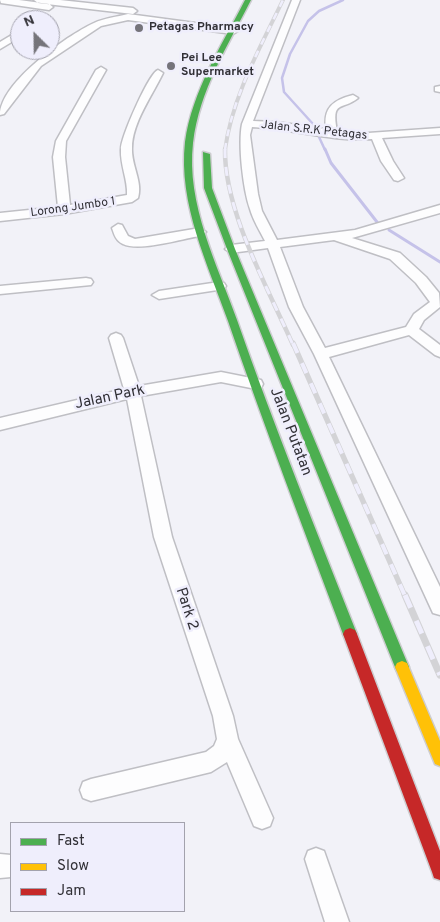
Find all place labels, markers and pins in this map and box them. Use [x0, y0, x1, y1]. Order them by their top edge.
place label: Petagas Pharmacy [149, 21, 254, 35]
marker: Petagas Pharmacy [133, 22, 145, 34]
place label: Pei Lee Supermarket [181, 52, 254, 80]
marker: Pei Lee Supermarket [165, 60, 177, 72]

